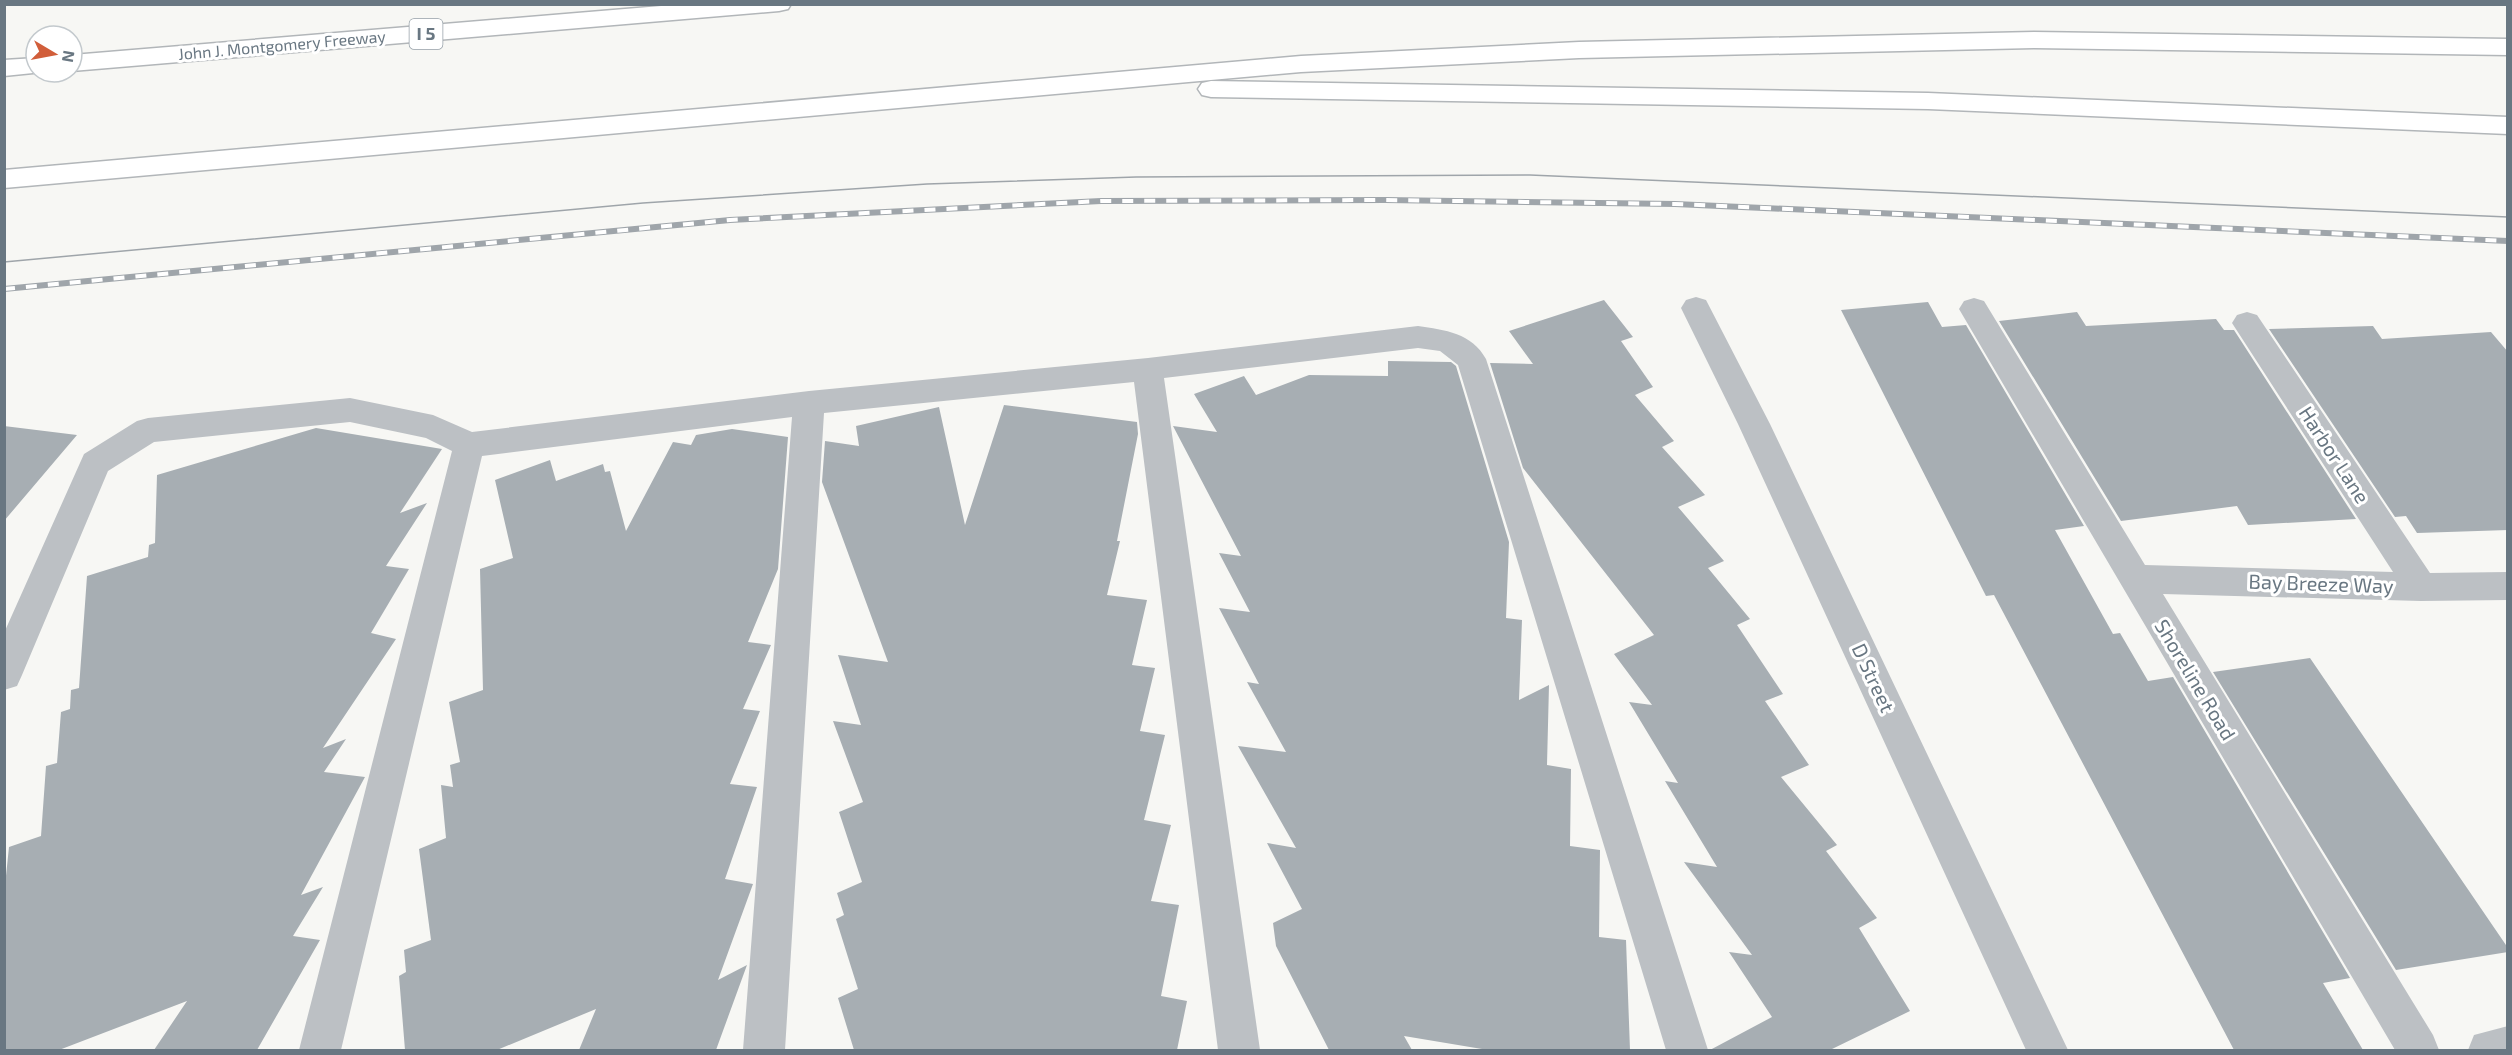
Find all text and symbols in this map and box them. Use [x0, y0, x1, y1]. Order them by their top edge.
road number: I 5 [410, 19, 442, 49]
north arrow [24, 24, 84, 84]
street label: John J. Montgomery Freeway [177, 26, 387, 63]
text: N [59, 49, 80, 64]
street label: Harbor Lane [2295, 401, 2375, 507]
street label: Bay Breeze Way [2248, 568, 2394, 598]
street label: Shoreline Road [2150, 615, 2241, 744]
street label: D Street [1848, 639, 1900, 716]

